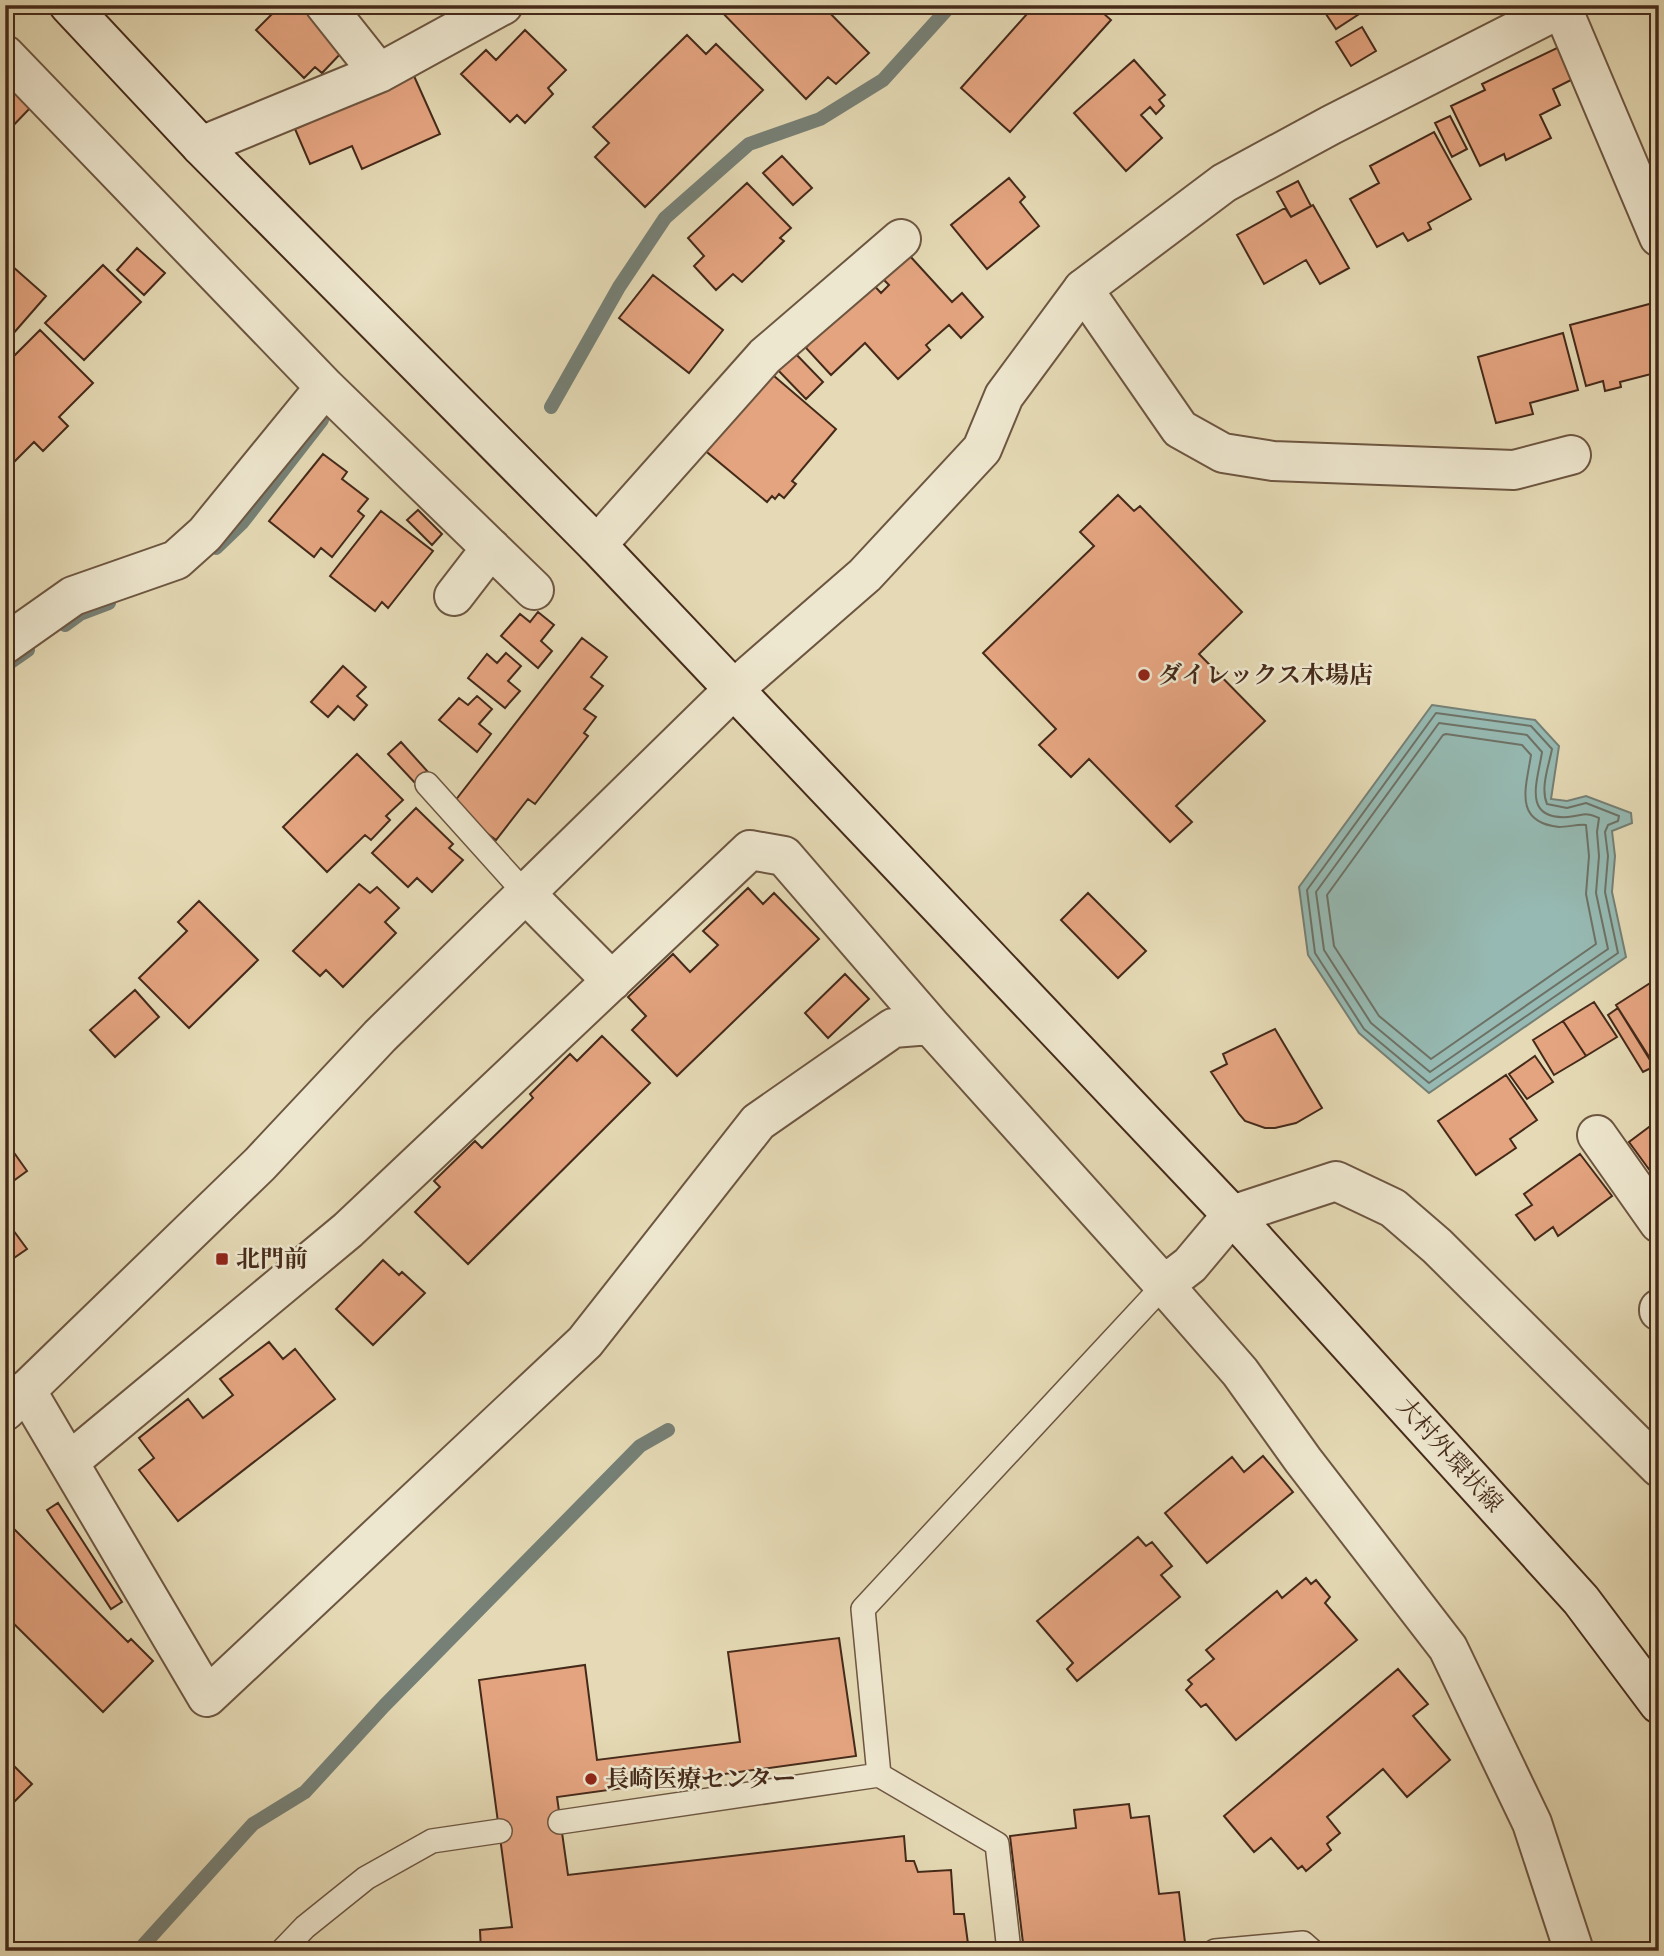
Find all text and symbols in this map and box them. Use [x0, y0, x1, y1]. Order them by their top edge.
place label: ダイレックス木場店 [1158, 660, 1373, 694]
marker: ダイレックス木場店 [1136, 667, 1152, 683]
place label: 北門前 [236, 1244, 308, 1278]
marker: 北門前 [214, 1251, 230, 1267]
street label: 大村外環状線 [1388, 1391, 1509, 1521]
place label: 長崎医療センター [605, 1764, 796, 1798]
marker: 長崎医療センター [583, 1771, 599, 1787]

